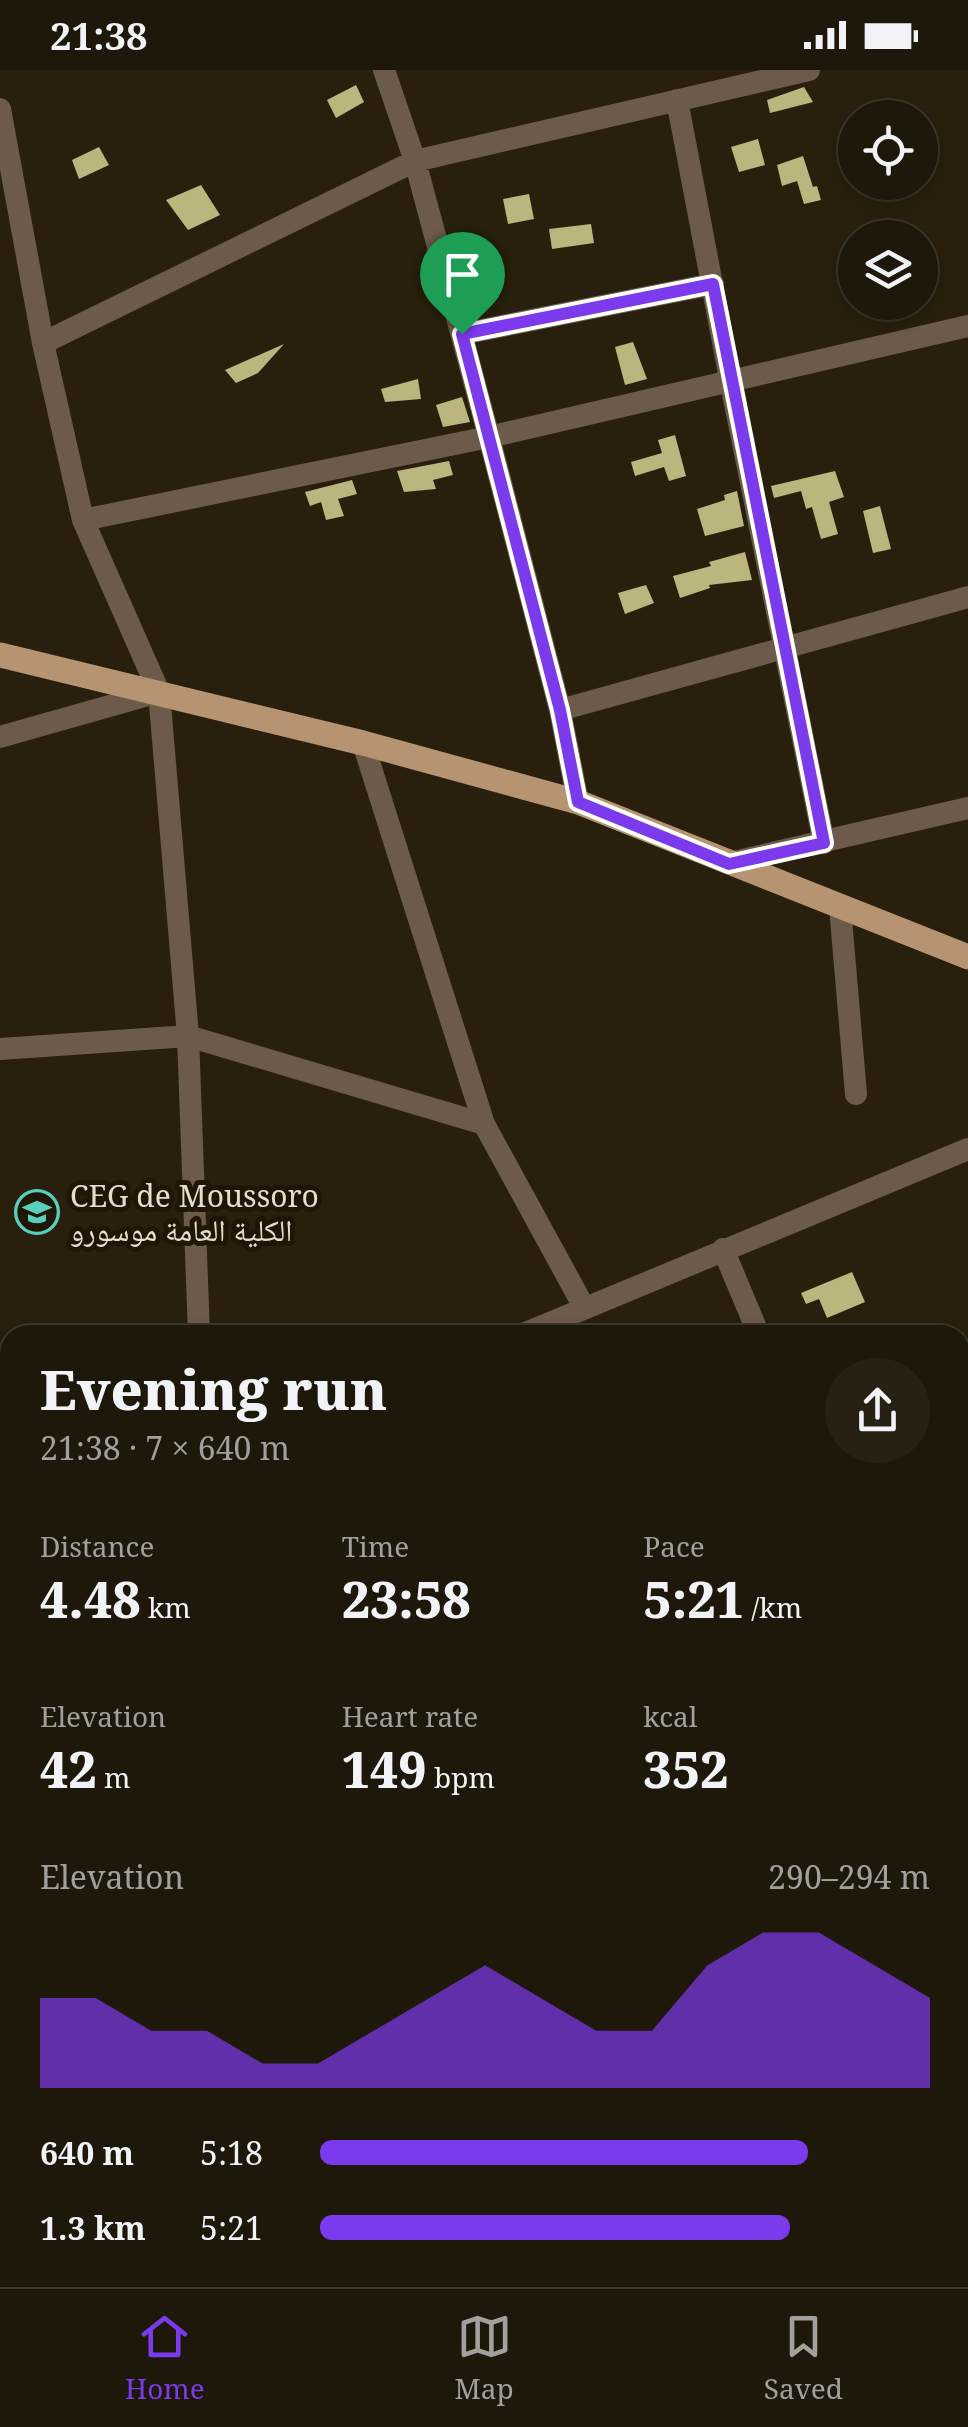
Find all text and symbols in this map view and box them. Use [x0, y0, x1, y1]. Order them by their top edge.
text: 21:38 [50, 9, 147, 61]
map controls [838, 100, 938, 320]
button: locate [838, 100, 938, 200]
button: layers [838, 220, 938, 320]
pin [420, 232, 505, 335]
icon: arrive [435, 247, 490, 302]
place label: CEG de Moussoro الكلية العامة موسورو [70, 1175, 319, 1250]
school or university icon: CEG de Moussoro الكلية العامة موسورو [14, 1189, 60, 1235]
text: Evening run [40, 1351, 387, 1426]
button: share [825, 1358, 930, 1463]
text: 21:38 · 7 × 640 m [40, 1426, 290, 1469]
text: Distance [40, 1527, 154, 1565]
text: Time [342, 1527, 409, 1565]
text: Pace [643, 1527, 705, 1565]
text: 4.48 [40, 1565, 141, 1633]
text: 23:58 [342, 1565, 471, 1633]
text: 5:21 [643, 1565, 744, 1633]
text: km [141, 1588, 191, 1626]
text: /km [744, 1588, 802, 1626]
text: Elevation [40, 1697, 166, 1735]
text: Heart rate [342, 1697, 478, 1735]
text: kcal [643, 1697, 697, 1735]
text: 42 [40, 1735, 97, 1803]
text: 149 [342, 1735, 427, 1803]
text: 352 [643, 1735, 728, 1803]
text: m [97, 1758, 130, 1796]
text: bpm [427, 1758, 495, 1796]
text: Elevation [40, 1855, 184, 1898]
text: 290–294 m [768, 1855, 930, 1898]
text: 640 m [40, 2131, 134, 2174]
text: 5:18 [200, 2131, 263, 2174]
text: 1.3 km [40, 2206, 146, 2249]
text: 5:21 [200, 2206, 263, 2249]
tab: Home [125, 2309, 205, 2407]
tab: Map [455, 2309, 514, 2407]
tab: Saved [764, 2309, 843, 2407]

